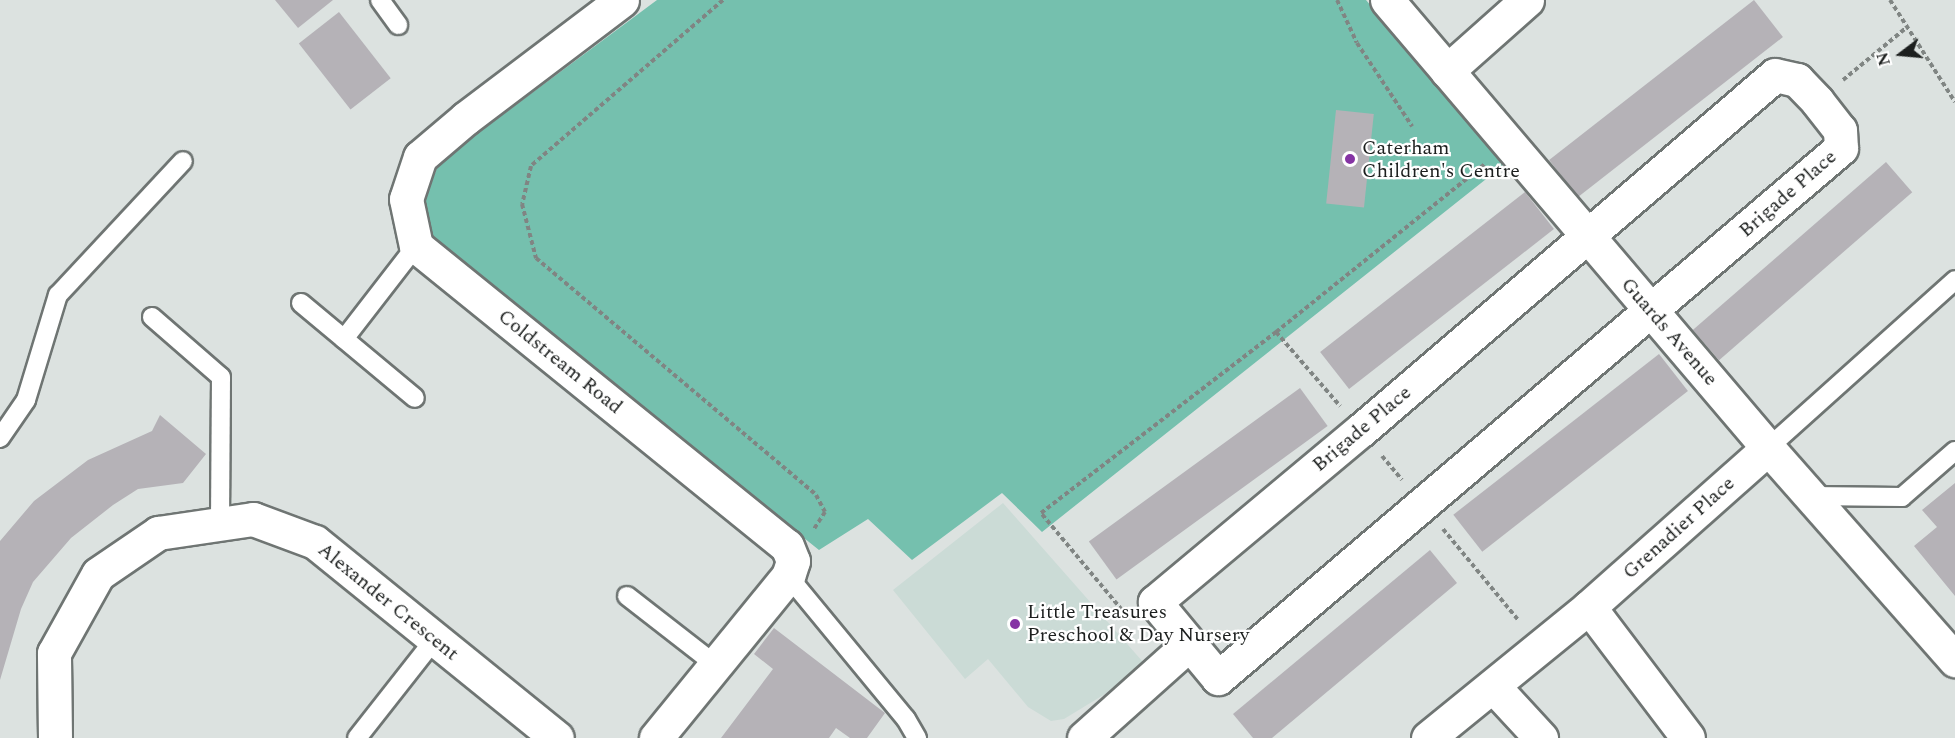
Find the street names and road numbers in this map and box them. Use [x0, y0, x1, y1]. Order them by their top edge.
street label: Brigade Place [1734, 145, 1842, 243]
street label: Guards Avenue [1616, 273, 1722, 391]
street label: Coldstream Road [493, 305, 627, 419]
street label: Brigade Place [1308, 381, 1416, 477]
street label: Grenadier Place [1618, 472, 1740, 584]
street label: Alexander Crescent [313, 538, 463, 666]

